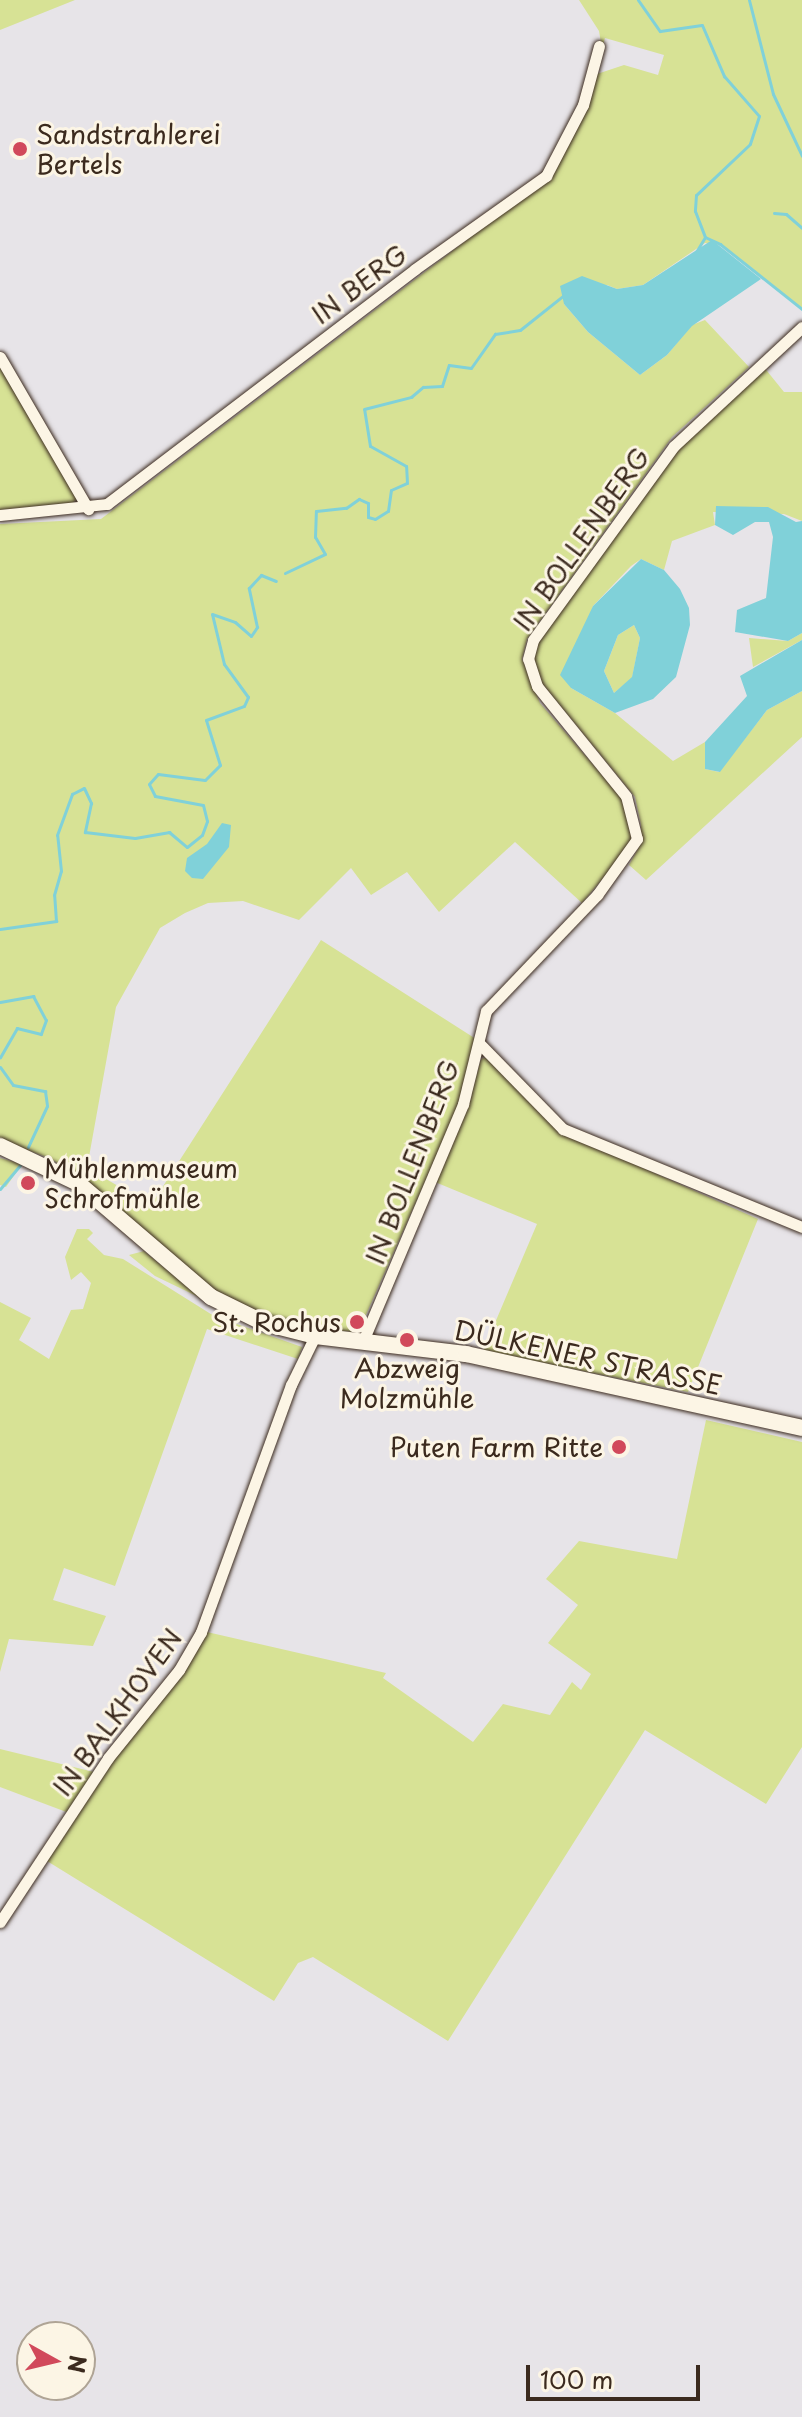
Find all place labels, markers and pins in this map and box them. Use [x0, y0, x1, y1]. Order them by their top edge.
place label: Sandstrahlerei Bertels [36, 118, 221, 180]
marker: Sandstrahlerei Bertels [11, 140, 29, 158]
place label: Mühlenmuseum Schrofmühle [44, 1152, 238, 1214]
marker: Mühlenmuseum Schrofmühle [19, 1174, 37, 1192]
place label: St. Rochus [212, 1306, 341, 1338]
marker: St. Rochus [348, 1313, 366, 1331]
marker: Abzweig Molzmühle [398, 1331, 416, 1349]
place label: Abzweig Molzmühle [340, 1352, 474, 1414]
place label: Puten Farm Ritte [391, 1431, 603, 1463]
marker: Puten Farm Ritte [610, 1438, 628, 1456]

